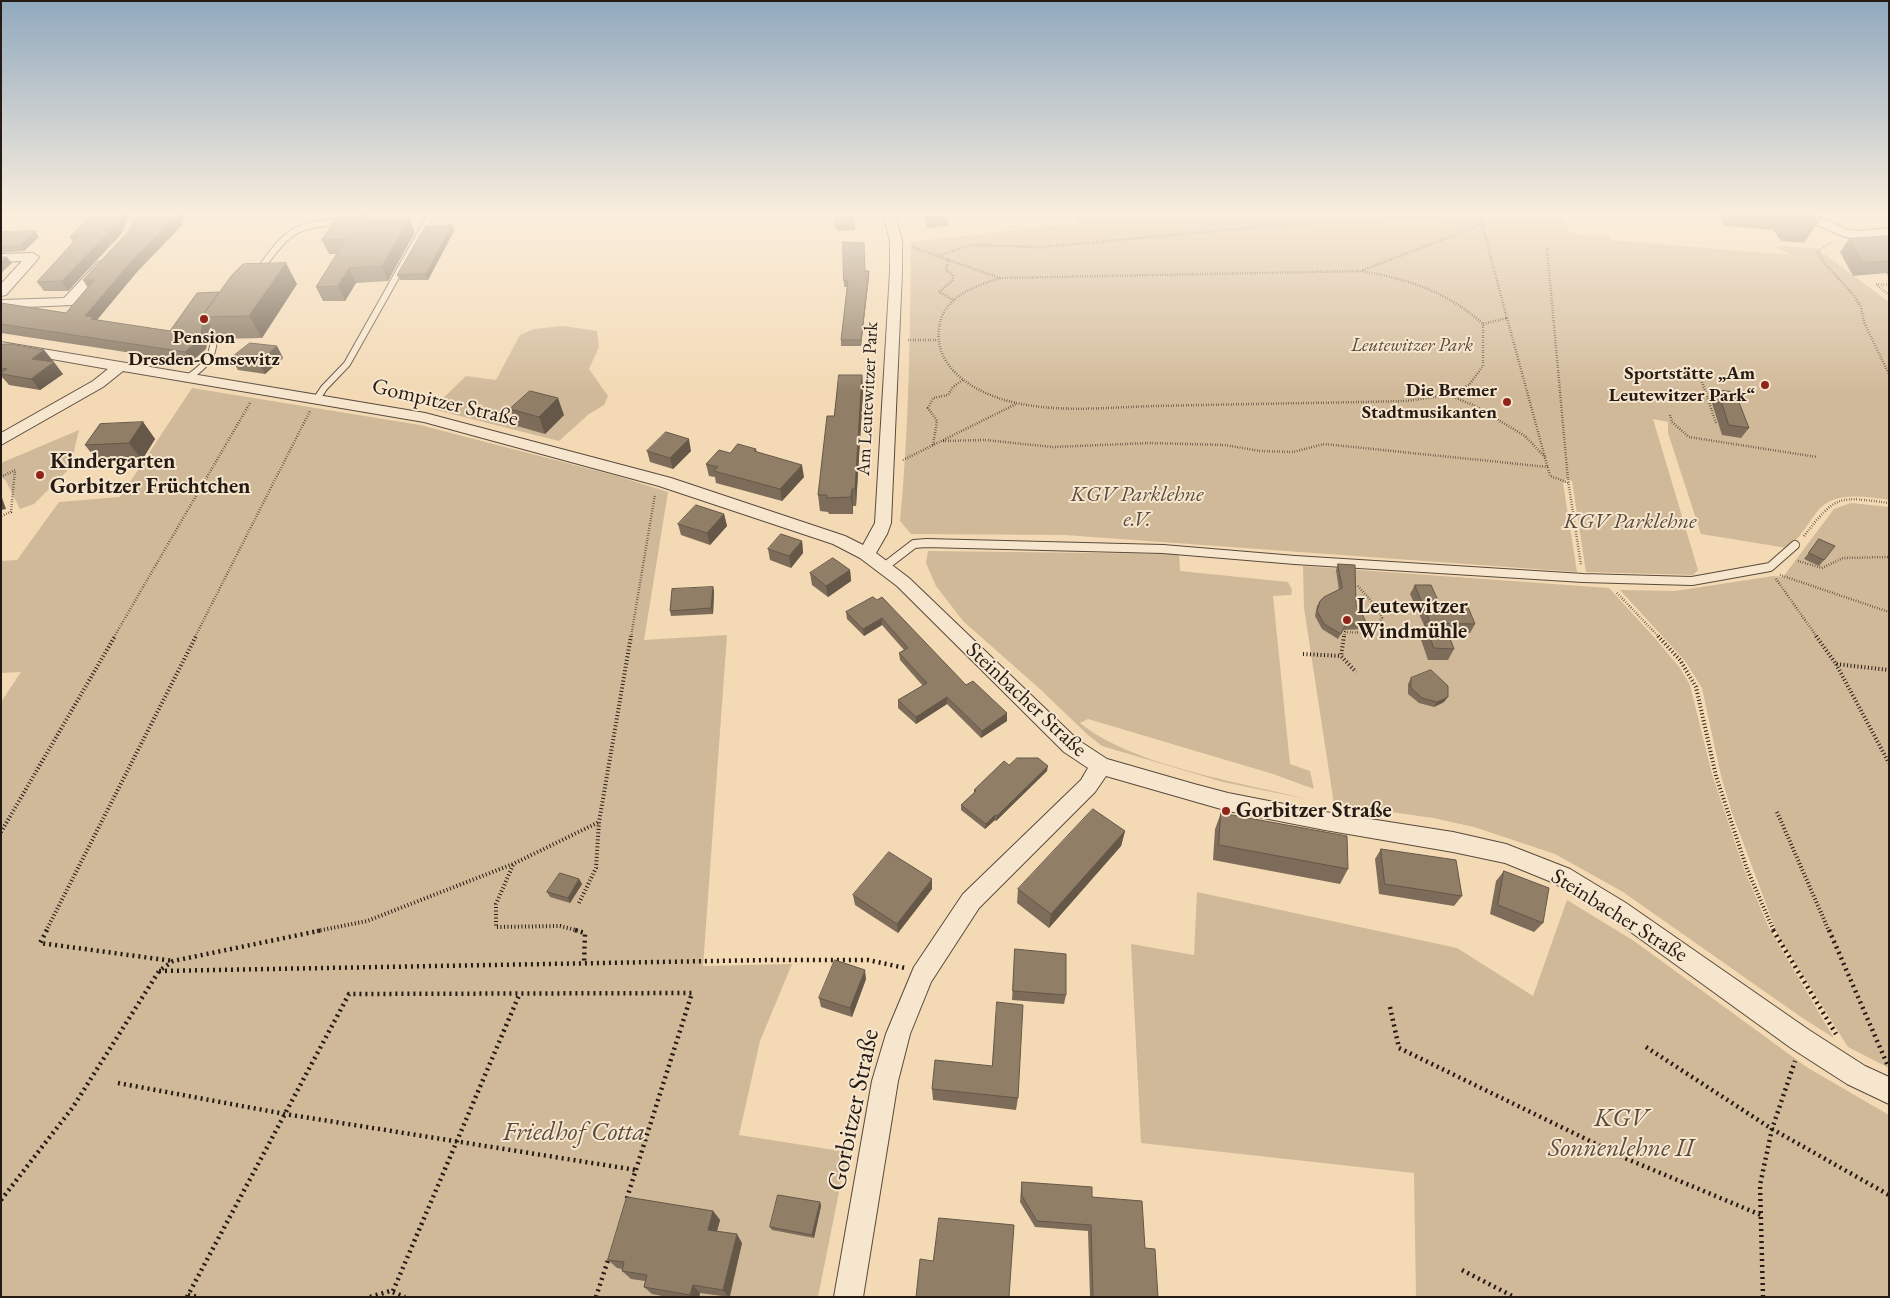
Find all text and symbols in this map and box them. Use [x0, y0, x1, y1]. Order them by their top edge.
marker: Pension Dresden-Omsewitz [198, 313, 210, 325]
street label: Am Leutewitzer Park [853, 321, 883, 477]
place label: Pension Dresden-Omsewitz [128, 327, 280, 371]
park label: Leutewitzer Park [1351, 335, 1473, 357]
place label: Sportstätte „Am Leutewitzer Park“ [1609, 363, 1755, 407]
street label: Gompitzer Straße [369, 373, 521, 433]
marker: Sportstätte „Am Leutewitzer Park“ [1759, 379, 1771, 391]
place label: Die Bremer Stadtmusikanten [1362, 380, 1497, 424]
marker: Die Bremer Stadtmusikanten [1501, 396, 1513, 408]
place label: Kindergarten Gorbitzer Früchtchen [50, 449, 251, 501]
marker: Kindergarten Gorbitzer Früchtchen [34, 469, 46, 481]
park label: KGV Parklehne e.V. [1070, 482, 1204, 534]
park label: KGV Parklehne [1563, 509, 1697, 535]
place label: Leutewitzer Windmühle [1357, 594, 1468, 646]
marker: Leutewitzer Windmühle [1341, 614, 1353, 626]
street label: Steinbacher Straße [960, 637, 1092, 763]
place label: Gorbitzer Straße [1236, 798, 1392, 824]
marker: Gorbitzer Straße [1220, 805, 1232, 817]
street label: Steinbacher Straße [1546, 863, 1692, 969]
street label: Gorbitzer Straße [822, 1026, 886, 1194]
park label: KGV Sonnenlehne II [1548, 1103, 1694, 1164]
park label: Friedhof Cotta [503, 1117, 645, 1149]

